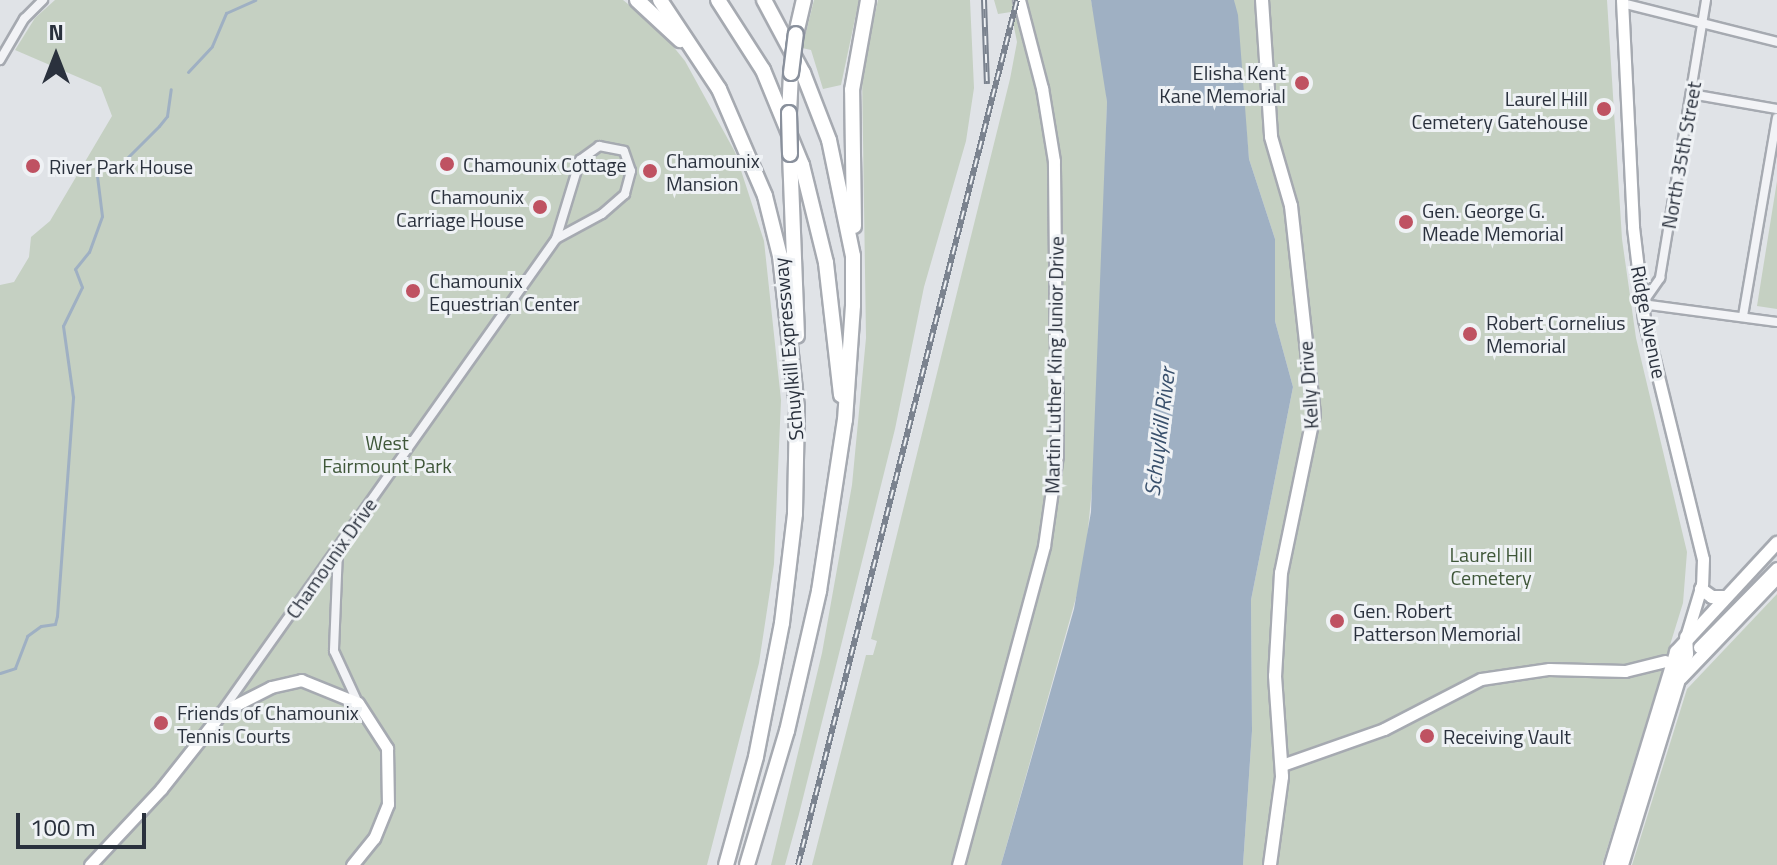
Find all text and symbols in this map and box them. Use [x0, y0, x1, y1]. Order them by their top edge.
text: N [48, 15, 64, 49]
north arrow [16, 16, 96, 96]
place label: Elisha Kent Kane Memorial [1159, 60, 1286, 107]
marker: Elisha Kent Kane Memorial [1293, 74, 1311, 92]
street label: North 35th Street [1656, 79, 1706, 231]
place label: Laurel Hill Cemetery Gatehouse [1412, 86, 1588, 133]
marker: Laurel Hill Cemetery Gatehouse [1595, 100, 1613, 118]
place label: Chamounix Mansion [666, 148, 760, 195]
place label: Chamounix Cottage [463, 152, 627, 176]
place label: River Park House [49, 154, 193, 178]
marker: Chamounix Cottage [438, 155, 456, 173]
marker: River Park House [24, 157, 42, 175]
marker: Chamounix Mansion [641, 162, 659, 180]
place label: Chamounix Carriage House [396, 184, 524, 231]
marker: Chamounix Carriage House [531, 198, 549, 216]
place label: Gen. George G. Meade Memorial [1422, 198, 1564, 245]
marker: Gen. George G. Meade Memorial [1397, 213, 1415, 231]
street label: Martin Luther King Junior Drive [1040, 236, 1068, 494]
street label: Schuylkill Expressway [768, 257, 808, 441]
street label: Ridge Avenue [1626, 263, 1672, 381]
place label: Chamounix Equestrian Center [429, 268, 579, 315]
marker: Chamounix Equestrian Center [404, 282, 422, 300]
place label: Robert Cornelius Memorial [1486, 310, 1626, 357]
marker: Robert Cornelius Memorial [1461, 325, 1479, 343]
street label: Kelly Drive [1293, 340, 1323, 430]
water label: Schuylkill River [1139, 366, 1181, 498]
park label: West Fairmount Park [322, 431, 452, 478]
street label: Chamounix Drive [280, 493, 382, 623]
park label: Laurel Hill Cemetery [1449, 542, 1533, 589]
place label: Gen. Robert Patterson Memorial [1353, 598, 1521, 645]
marker: Gen. Robert Patterson Memorial [1328, 612, 1346, 630]
place label: Friends of Chamounix Tennis Courts [177, 700, 359, 747]
marker: Friends of Chamounix Tennis Courts [152, 714, 170, 732]
place label: Receiving Vault [1443, 724, 1571, 748]
marker: Receiving Vault [1418, 727, 1436, 745]
scale bar [20, 797, 150, 847]
text: 100 m [30, 809, 96, 845]

